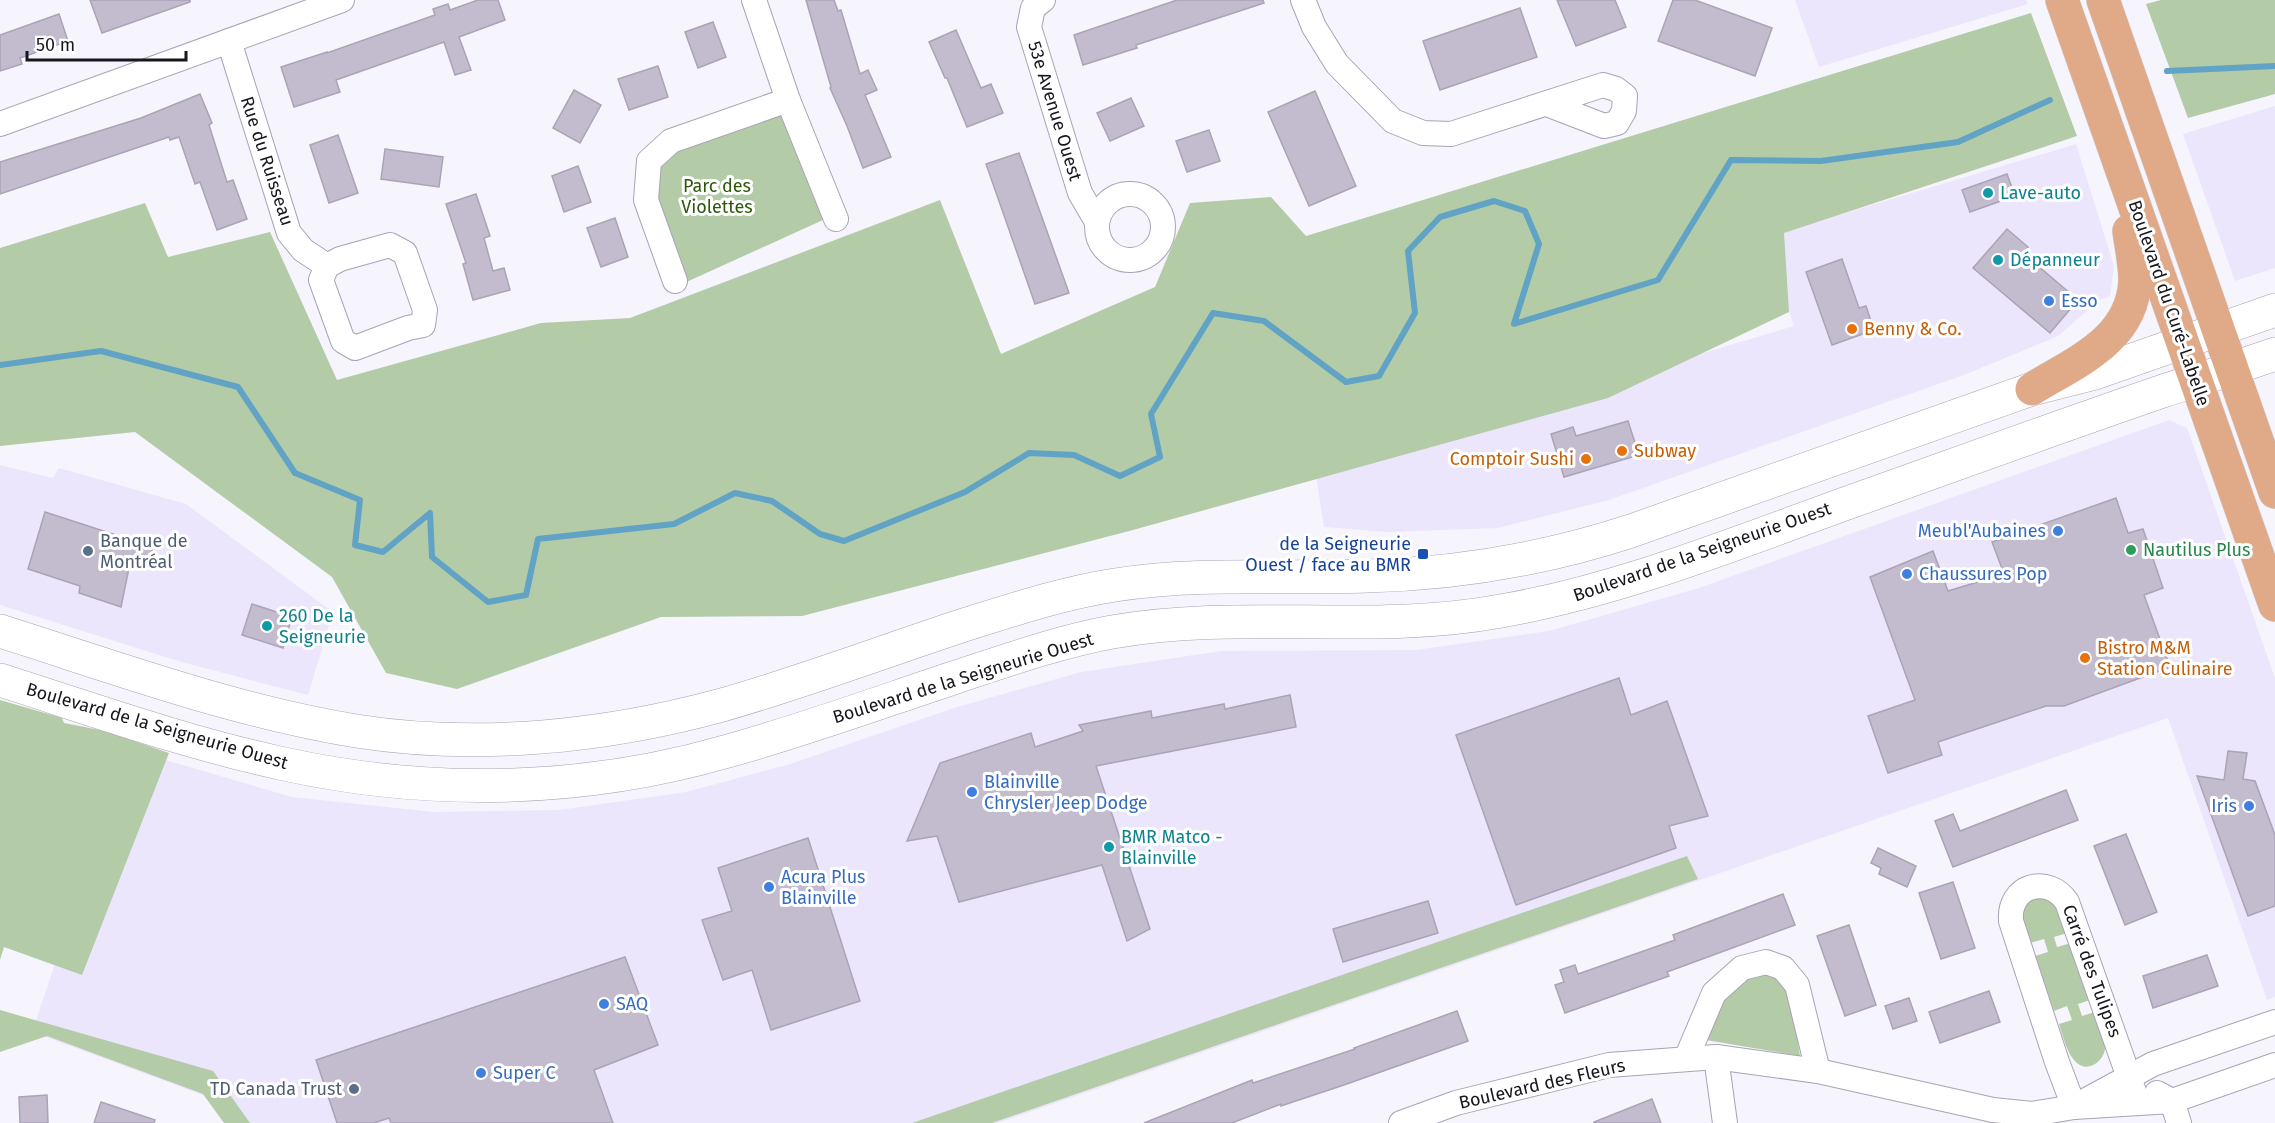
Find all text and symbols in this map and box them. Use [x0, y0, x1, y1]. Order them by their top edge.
scale bar [27, 24, 186, 62]
text: 50 m [36, 34, 75, 56]
street label: 53e Avenue Ouest [1023, 39, 1087, 184]
street label: Rue du Ruisseau [236, 93, 298, 229]
park label: Parc des Violettes [681, 175, 753, 218]
place label: Lave-auto [2000, 182, 2081, 204]
marker: Lave-auto [1981, 186, 1995, 200]
street label: Boulevard du Curé-Labelle [2123, 197, 2215, 409]
place label: Dépanneur [2010, 249, 2100, 271]
marker: Dépanneur [1991, 253, 2005, 267]
place label: Esso [2061, 290, 2098, 312]
marker: Esso [2042, 294, 2056, 308]
place label: Benny & Co. [1864, 318, 1962, 340]
marker: Benny & Co. [1845, 322, 1859, 336]
place label: Subway [1634, 440, 1696, 462]
marker: Subway [1615, 444, 1629, 458]
place label: Comptoir Sushi [1450, 448, 1574, 470]
marker: Comptoir Sushi [1579, 452, 1593, 466]
street label: Boulevard de la Seigneurie Ouest [1570, 497, 1834, 607]
place label: Meubl'Aubaines [1918, 520, 2046, 542]
marker: Meubl'Aubaines [2051, 524, 2065, 538]
place label: Banque de Montréal [100, 530, 188, 573]
place label: de la Seigneurie Ouest / face au BMR [1245, 533, 1411, 576]
place label: Nautilus Plus [2143, 539, 2251, 561]
marker: Nautilus Plus [2124, 543, 2138, 557]
marker: Banque de Montréal [81, 544, 95, 558]
marker: de la Seigneurie Ouest / face au BMR [1416, 547, 1430, 561]
place label: Chaussures Pop [1919, 563, 2047, 585]
marker: Chaussures Pop [1900, 567, 1914, 581]
place label: 260 De la Seigneurie [279, 605, 366, 648]
marker: 260 De la Seigneurie [260, 619, 274, 633]
street label: Boulevard de la Seigneurie Ouest [830, 628, 1096, 728]
place label: Bistro M&M Station Culinaire [2097, 637, 2233, 680]
marker: Bistro M&M Station Culinaire [2078, 651, 2092, 665]
street label: Boulevard de la Seigneurie Ouest [24, 678, 291, 774]
place label: Blainville Chrysler Jeep Dodge [984, 771, 1148, 814]
marker: Blainville Chrysler Jeep Dodge [965, 785, 979, 799]
place label: Iris [2211, 795, 2237, 817]
marker: Iris [2242, 799, 2256, 813]
place label: BMR Matco - Blainville [1121, 826, 1222, 869]
marker: BMR Matco - Blainville [1102, 840, 1116, 854]
place label: Acura Plus Blainville [781, 866, 866, 909]
marker: Acura Plus Blainville [762, 880, 776, 894]
street label: Carré des Tulipes [2058, 902, 2126, 1040]
place label: SAQ [616, 993, 648, 1015]
marker: SAQ [597, 997, 611, 1011]
street label: Boulevard des Fleurs [1457, 1054, 1627, 1114]
place label: Super C [493, 1062, 556, 1084]
marker: Super C [474, 1066, 488, 1080]
place label: TD Canada Trust [210, 1078, 342, 1100]
marker: TD Canada Trust [347, 1082, 361, 1096]

